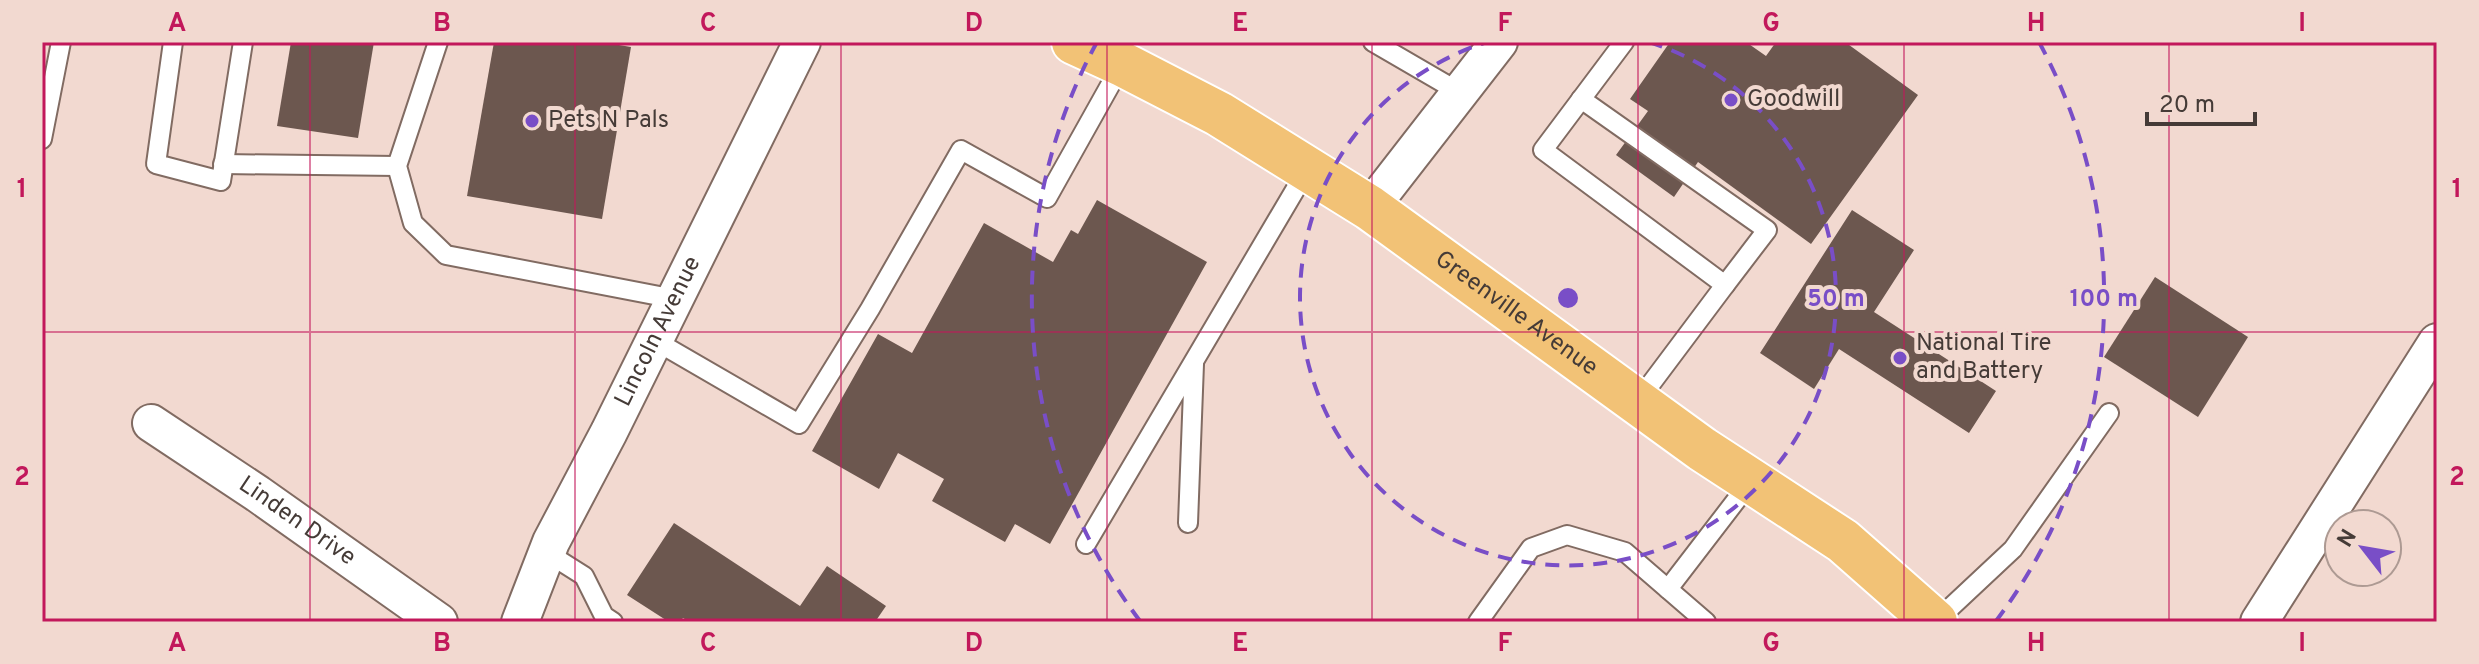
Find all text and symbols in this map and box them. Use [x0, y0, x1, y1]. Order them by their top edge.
text: A [168, 8, 186, 41]
text: B [433, 8, 451, 41]
text: C [700, 8, 716, 41]
text: D [965, 8, 983, 41]
text: E [1232, 8, 1248, 41]
text: F [1498, 8, 1513, 41]
text: G [1762, 8, 1780, 41]
text: H [2027, 8, 2045, 41]
text: I [2298, 8, 2306, 41]
scale bar [2147, 76, 2255, 126]
place label: Goodwill [1747, 85, 1840, 115]
marker: Goodwill [1722, 91, 1740, 109]
text: 20 m [2159, 91, 2215, 121]
place label: Pets N Pals [548, 106, 669, 136]
marker: Pets N Pals [523, 112, 541, 130]
text: 1 [17, 174, 27, 207]
text: 1 [2452, 174, 2462, 207]
street label: Greenville Avenue [1428, 245, 1603, 383]
street label: Lincoln Avenue [609, 252, 708, 412]
centre of rings [1554, 284, 1582, 312]
text: 50 m [1807, 285, 1865, 315]
text: 100 m [2070, 285, 2138, 315]
place label: National Tire and Battery [1916, 329, 2051, 387]
marker: National Tire and Battery [1891, 349, 1909, 367]
text: 2 [14, 462, 30, 495]
text: 2 [2449, 462, 2465, 495]
street label: Linden Drive [233, 470, 361, 573]
north arrow [2323, 508, 2403, 588]
text: N [2332, 525, 2364, 553]
text: A [168, 628, 186, 661]
text: B [433, 628, 451, 661]
text: C [700, 628, 716, 661]
text: D [965, 628, 983, 661]
text: E [1232, 628, 1248, 661]
text: F [1498, 628, 1513, 661]
text: G [1762, 628, 1780, 661]
text: H [2027, 628, 2045, 661]
text: I [2298, 628, 2306, 661]

